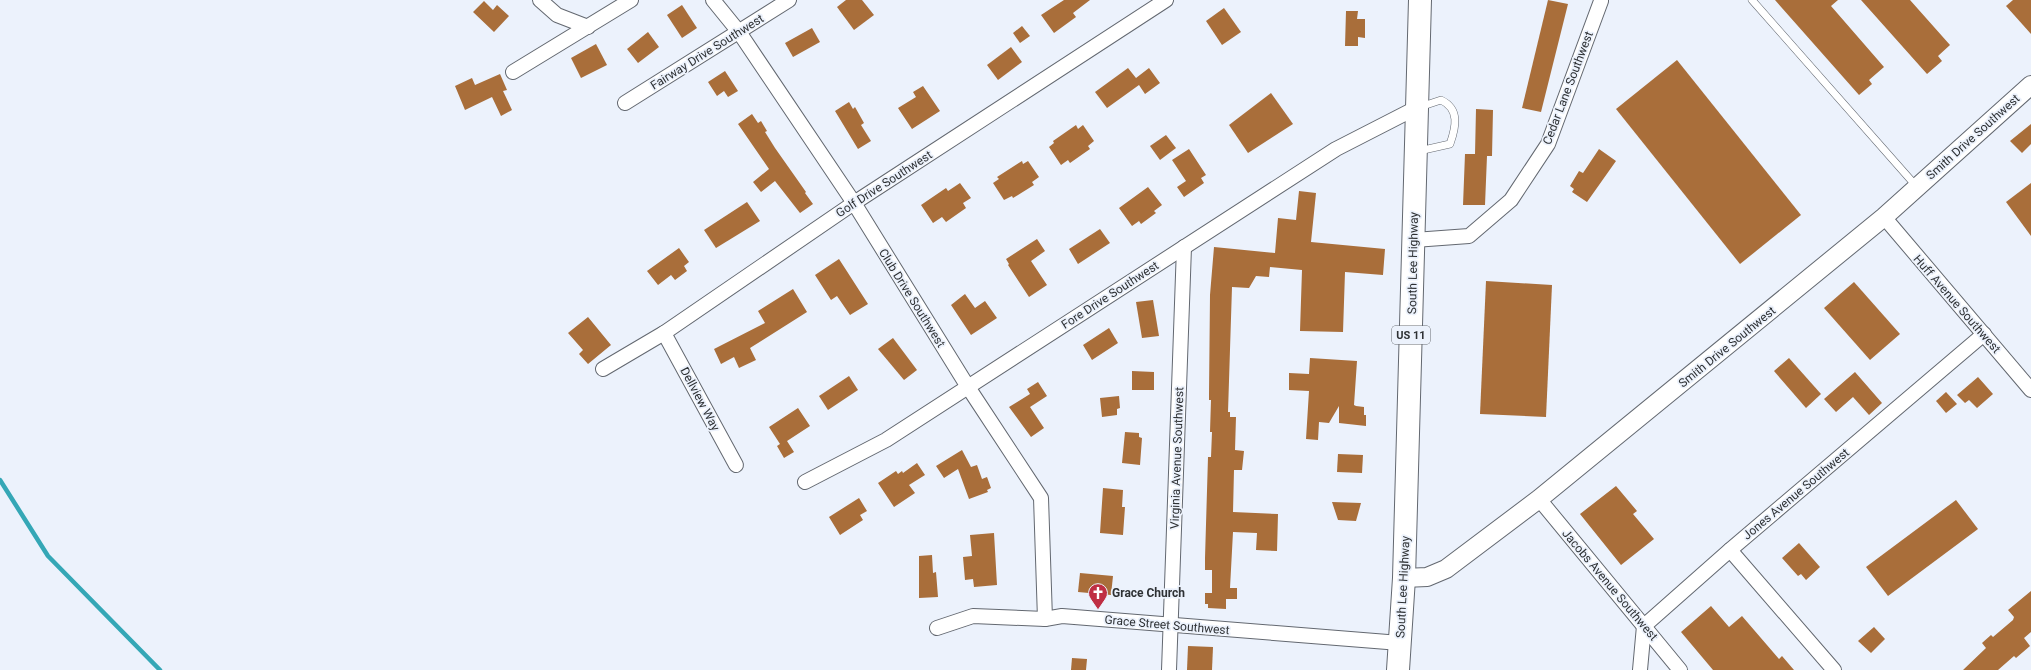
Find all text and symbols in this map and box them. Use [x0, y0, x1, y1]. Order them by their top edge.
street label: Fairway Drive Southwest [648, 11, 766, 93]
street label: Cedar Lane Southwest [1540, 29, 1596, 147]
street label: Smith Drive Southwest [1923, 91, 2023, 183]
street label: Golf Drive Southwest [833, 148, 935, 220]
street label: South Lee Highway [1405, 211, 1421, 314]
street label: Club Drive Southwest [876, 246, 948, 350]
street label: Huff Avenue Southwest [1911, 252, 2003, 356]
street label: Fore Drive Southwest [1059, 258, 1161, 332]
street label: Smith Drive Southwest [1676, 304, 1778, 390]
road number: US 11 [1392, 326, 1430, 344]
street label: Dellview Way [677, 365, 723, 433]
street label: Virginia Avenue Southwest [1168, 387, 1186, 529]
street label: Jones Avenue Southwest [1740, 445, 1852, 543]
street label: Jacobs Avenue Southwest [1559, 526, 1661, 644]
street label: South Lee Highway [1393, 535, 1413, 638]
church icon: Grace Church [1087, 582, 1109, 610]
place label: Grace Church [1112, 586, 1185, 600]
street label: Grace Street Southwest [1104, 613, 1230, 637]

